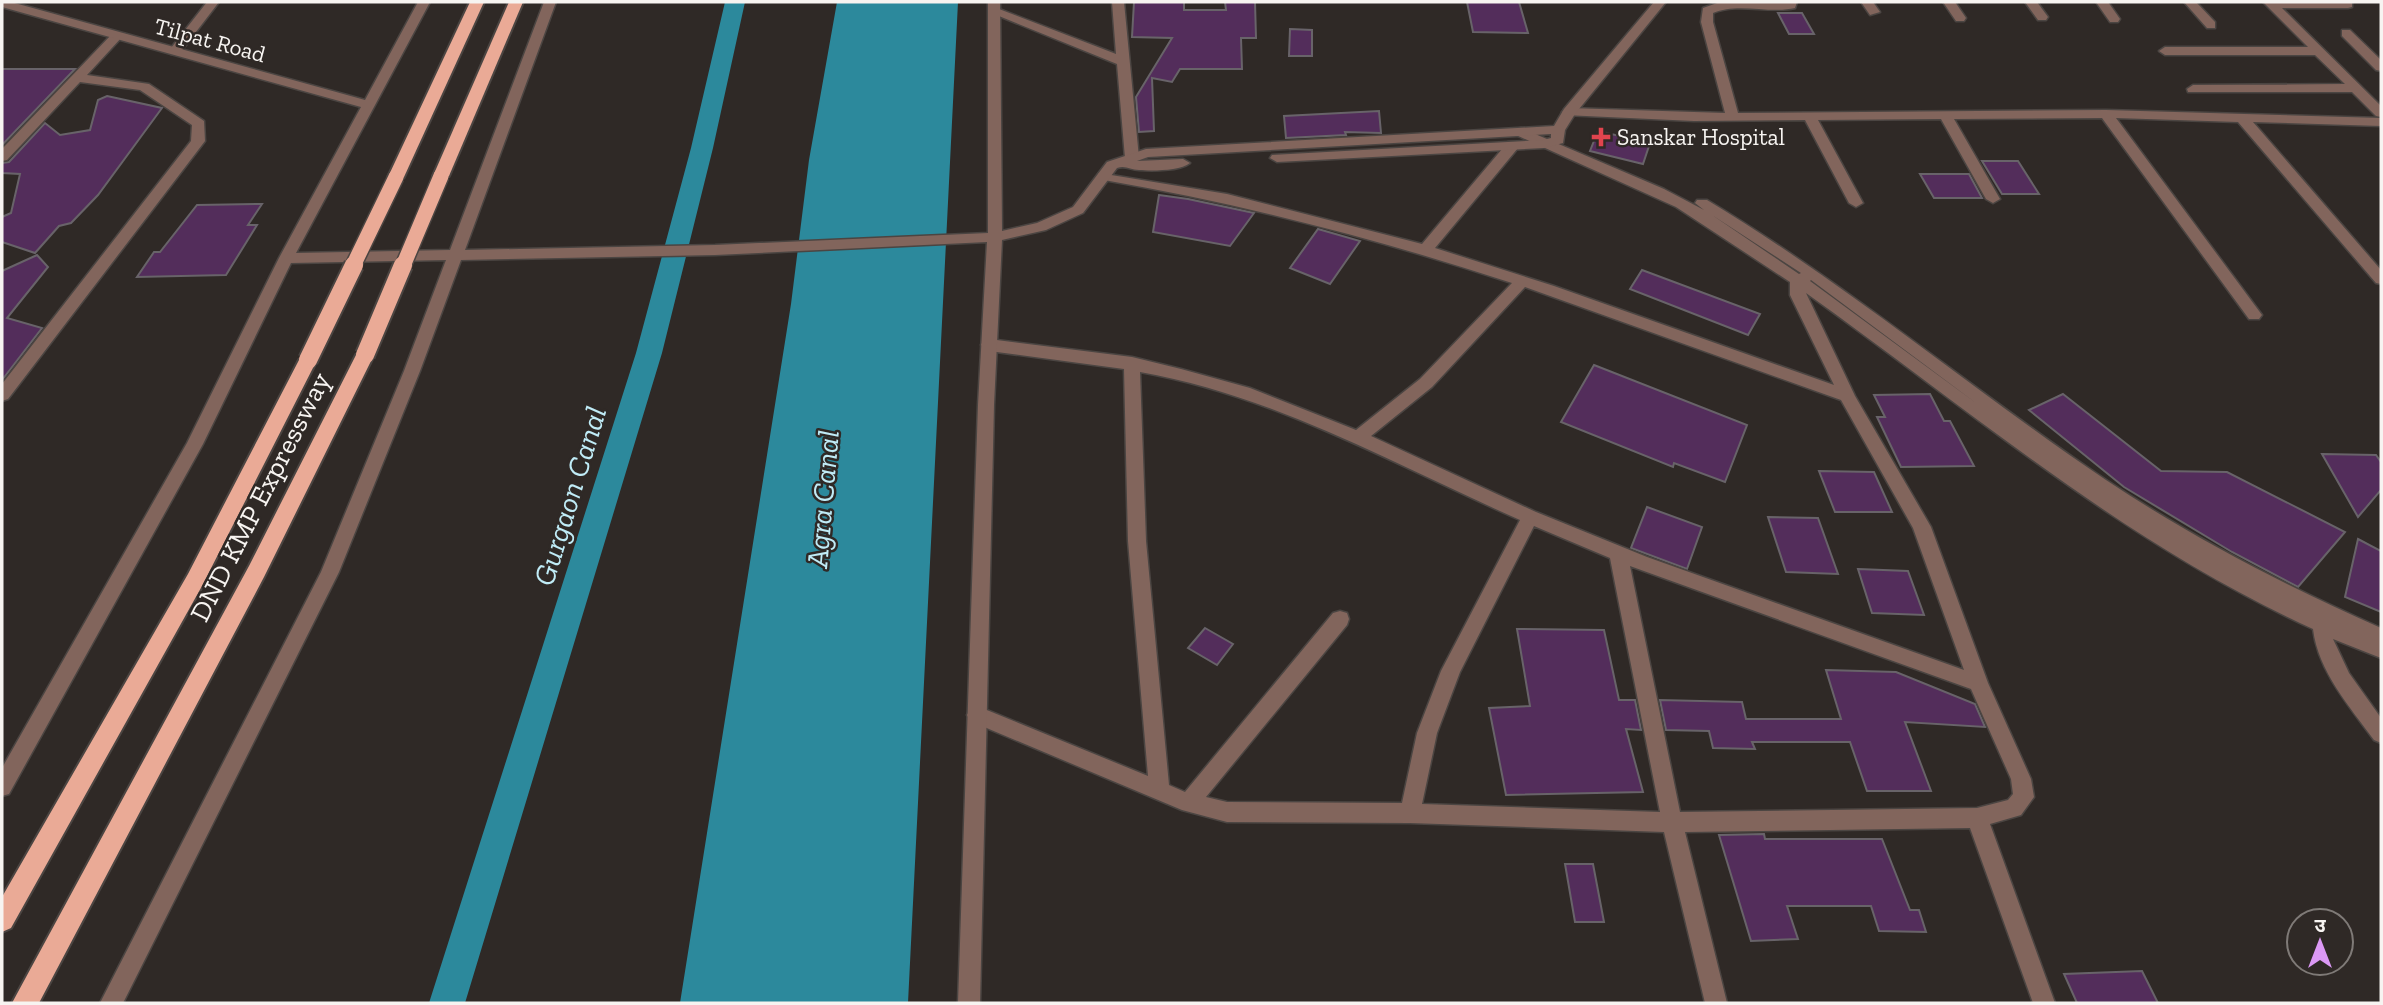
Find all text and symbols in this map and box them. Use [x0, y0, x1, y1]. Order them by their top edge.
street label: Tilpat Road [151, 12, 269, 68]
place label: Sanskar Hospital [1617, 123, 1785, 151]
marker: Sanskar Hospital [1591, 127, 1611, 147]
street label: DND KMP Expressway [183, 366, 337, 627]
water label: Gurgaon Canal [526, 402, 614, 590]
water label: Agra Canal [799, 429, 847, 570]
north arrow [2285, 907, 2355, 977]
text: उ [2314, 914, 2326, 937]

